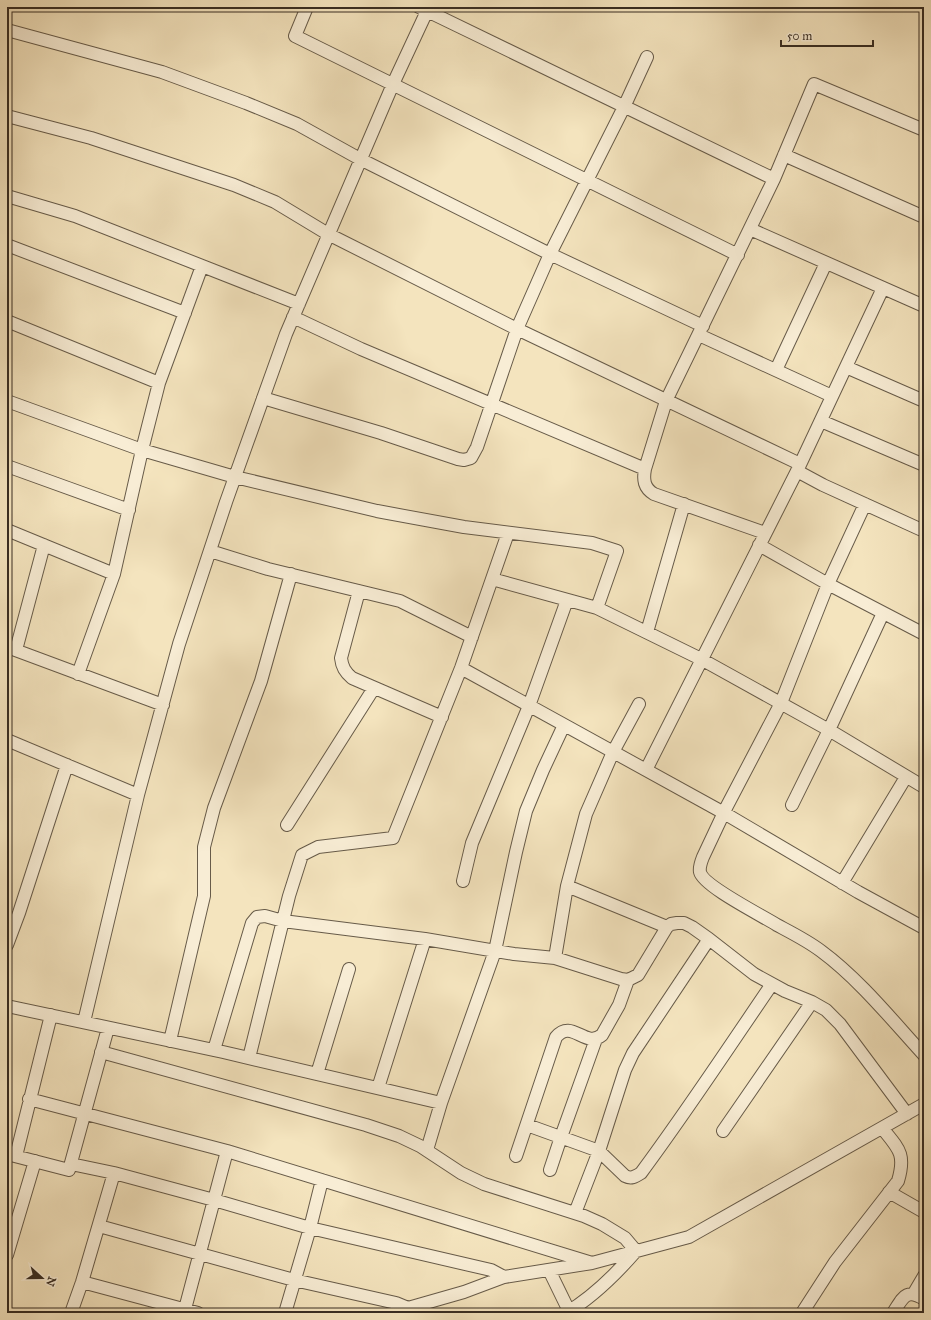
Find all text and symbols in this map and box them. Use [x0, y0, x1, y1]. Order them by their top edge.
scale bar [781, 22, 873, 48]
text: 50 m [787, 29, 812, 43]
north arrow [22, 1258, 62, 1298]
text: N [43, 1275, 59, 1289]

